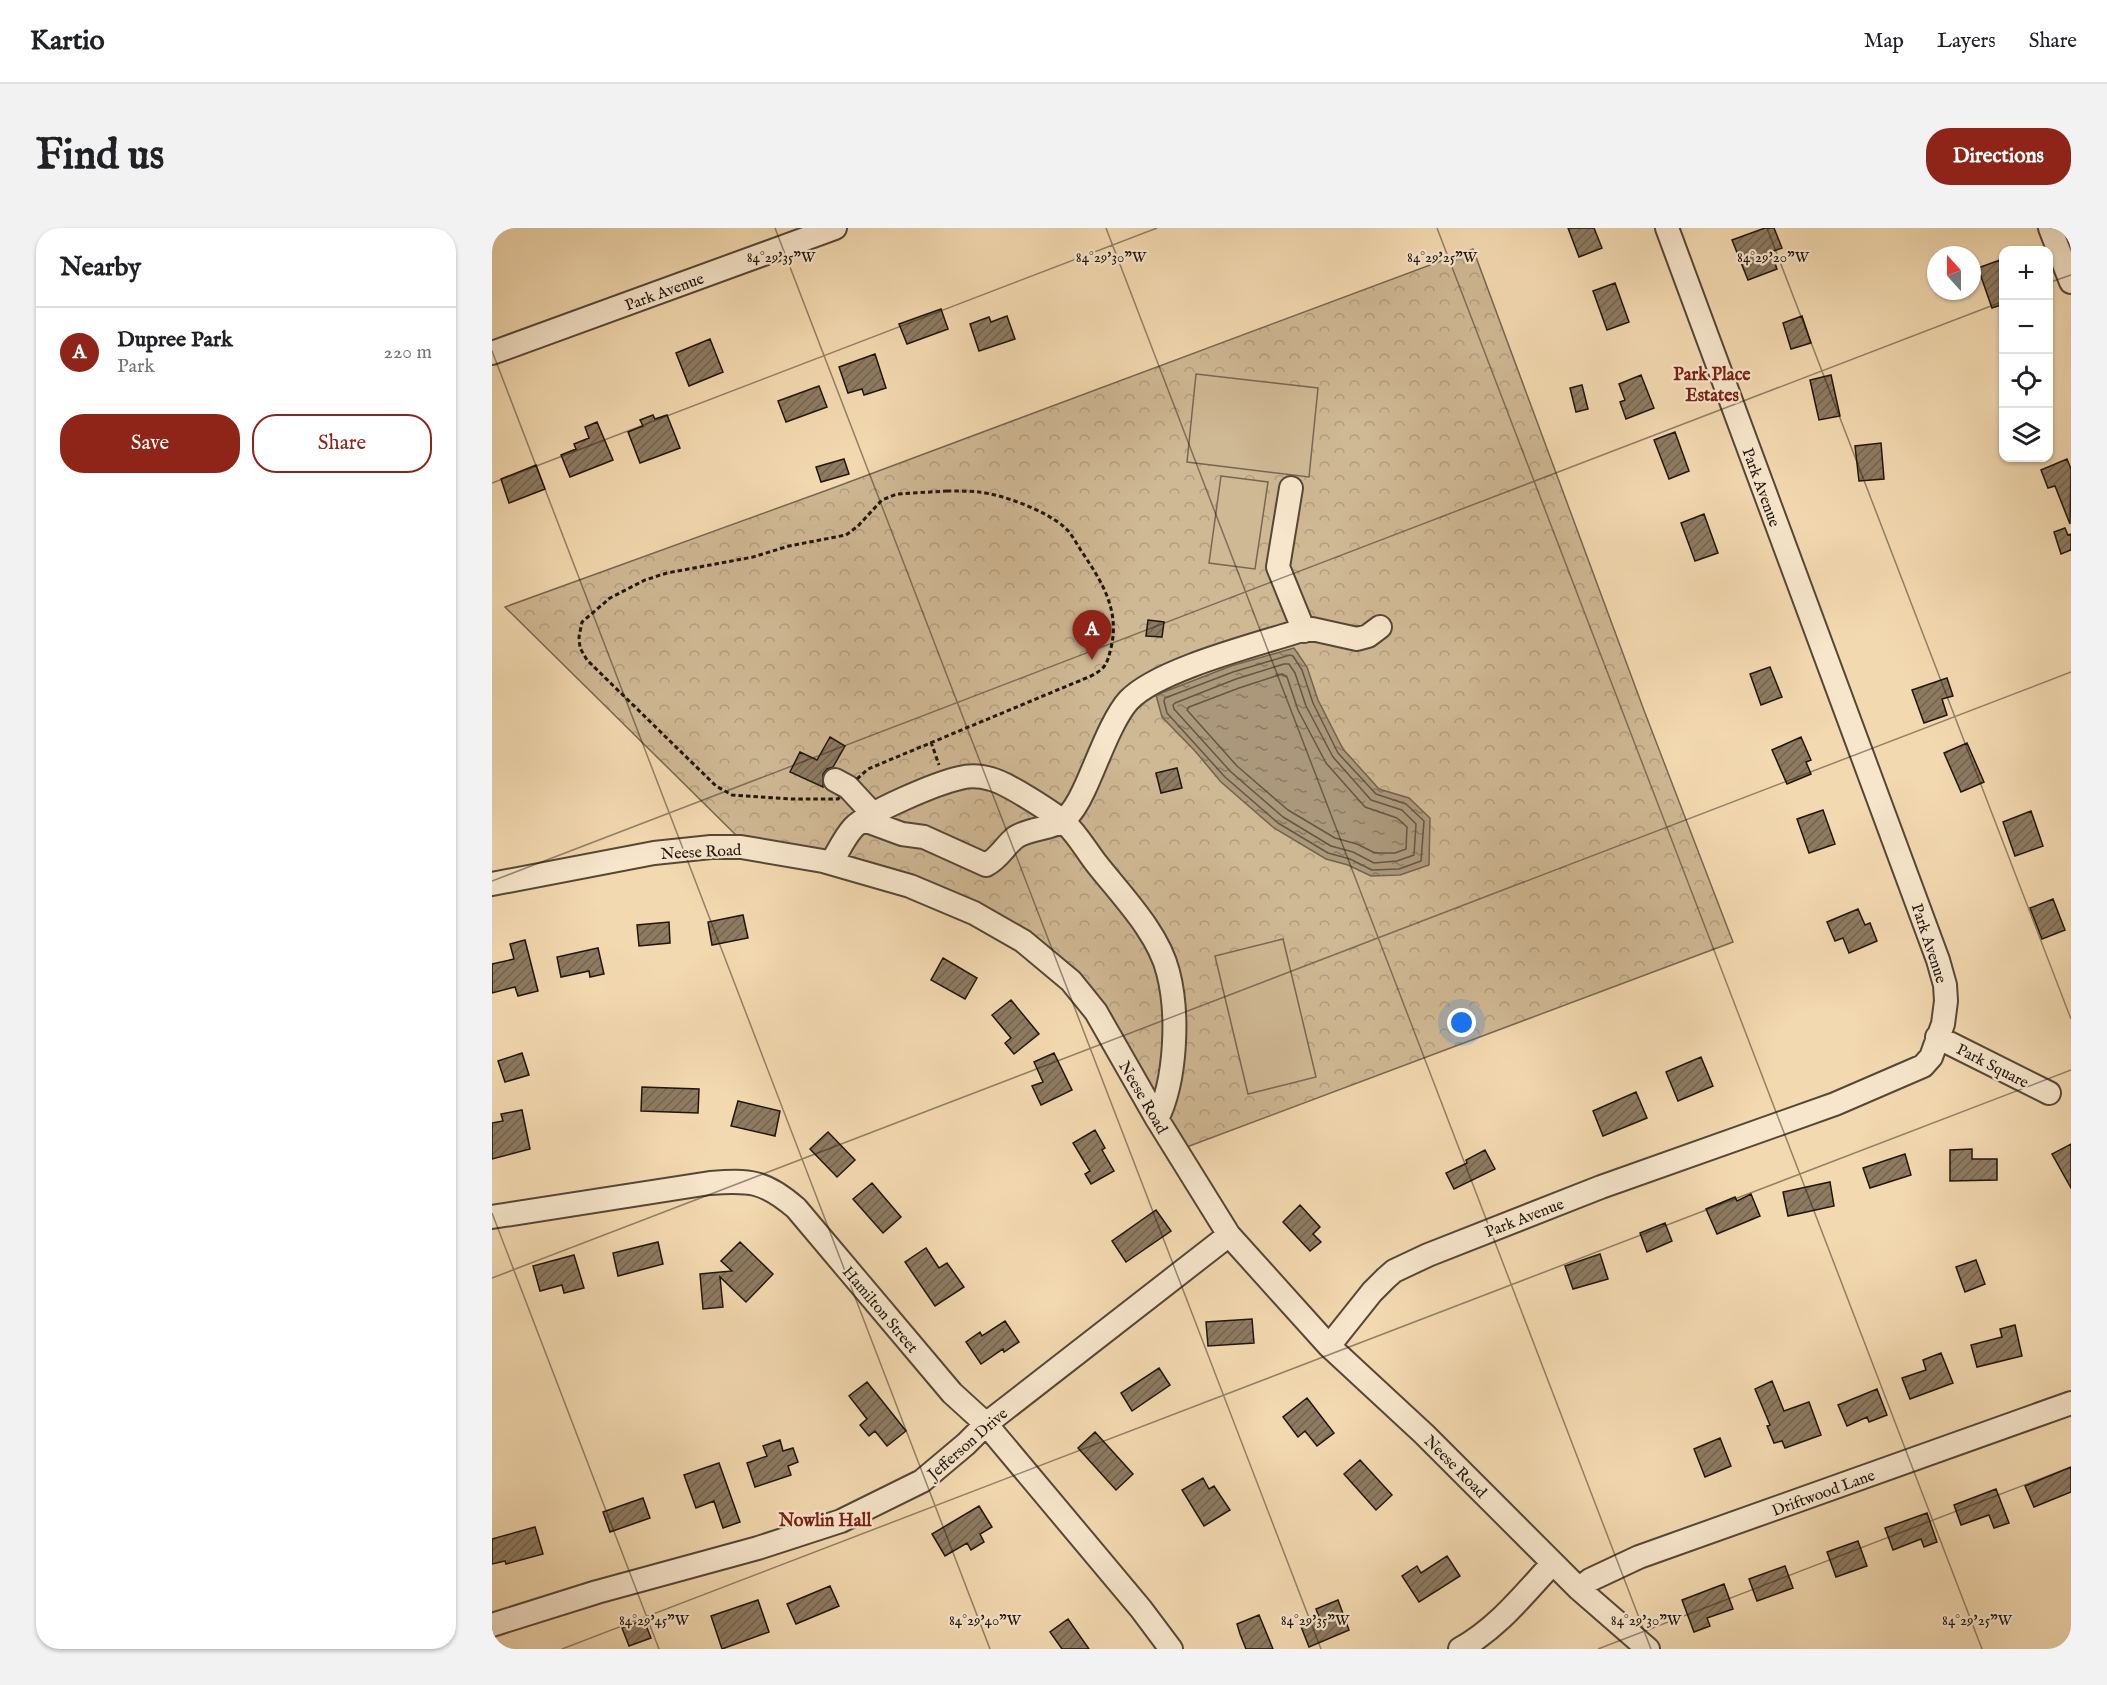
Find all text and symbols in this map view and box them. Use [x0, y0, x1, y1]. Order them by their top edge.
text: Kartio [30, 24, 105, 59]
text: Map [1864, 28, 1904, 55]
text: Layers [1937, 28, 1996, 55]
text: Share [2029, 28, 2077, 55]
button: Directions [1926, 128, 2071, 185]
text: Find us [36, 130, 164, 183]
north arrow [1927, 246, 1981, 300]
map controls [1999, 246, 2053, 462]
button: + [1999, 246, 2053, 300]
text: 84°29'35"W [747, 248, 816, 267]
text: 84°29'30"W [1076, 248, 1147, 267]
text: 84°29'25"W [1407, 248, 1478, 267]
text: 84°29'20"W [1737, 248, 1810, 267]
text: Nearby [60, 251, 141, 284]
street label: Park Avenue [622, 269, 707, 316]
button: − [1999, 300, 2053, 354]
text: Dupree Park [117, 326, 233, 354]
text: A [73, 340, 86, 365]
text: 220 m [384, 340, 432, 365]
text: Park [117, 354, 155, 379]
button: locate [1999, 354, 2053, 408]
district label: Park Place Estates [1673, 364, 1751, 408]
button: layers [1999, 408, 2053, 462]
button: Save [60, 414, 240, 473]
button: Share [252, 414, 432, 473]
street label: Park Avenue [1737, 445, 1784, 530]
pin: A [1072, 610, 1112, 660]
street label: Neese Road [660, 841, 742, 865]
street label: Park Avenue [1906, 901, 1950, 986]
your location [1447, 1008, 1476, 1037]
street label: Park Square [1953, 1040, 2032, 1094]
street label: Neese Road [1113, 1058, 1171, 1138]
street label: Park Avenue [1482, 1195, 1567, 1243]
street label: Hamilton Street [837, 1263, 922, 1358]
street label: Jefferson Drive [923, 1404, 1012, 1486]
street label: Neese Road [1419, 1432, 1491, 1503]
street label: Driftwood Lane [1769, 1466, 1878, 1522]
district label: Nowlin Hall [778, 1510, 872, 1533]
text: 84°29'45"W [619, 1611, 690, 1630]
text: 84°29'40"W [949, 1611, 1022, 1630]
text: 84°29'35"W [1281, 1611, 1350, 1630]
text: 84°29'30"W [1611, 1611, 1682, 1630]
text: 84°29'25"W [1942, 1611, 2013, 1630]

